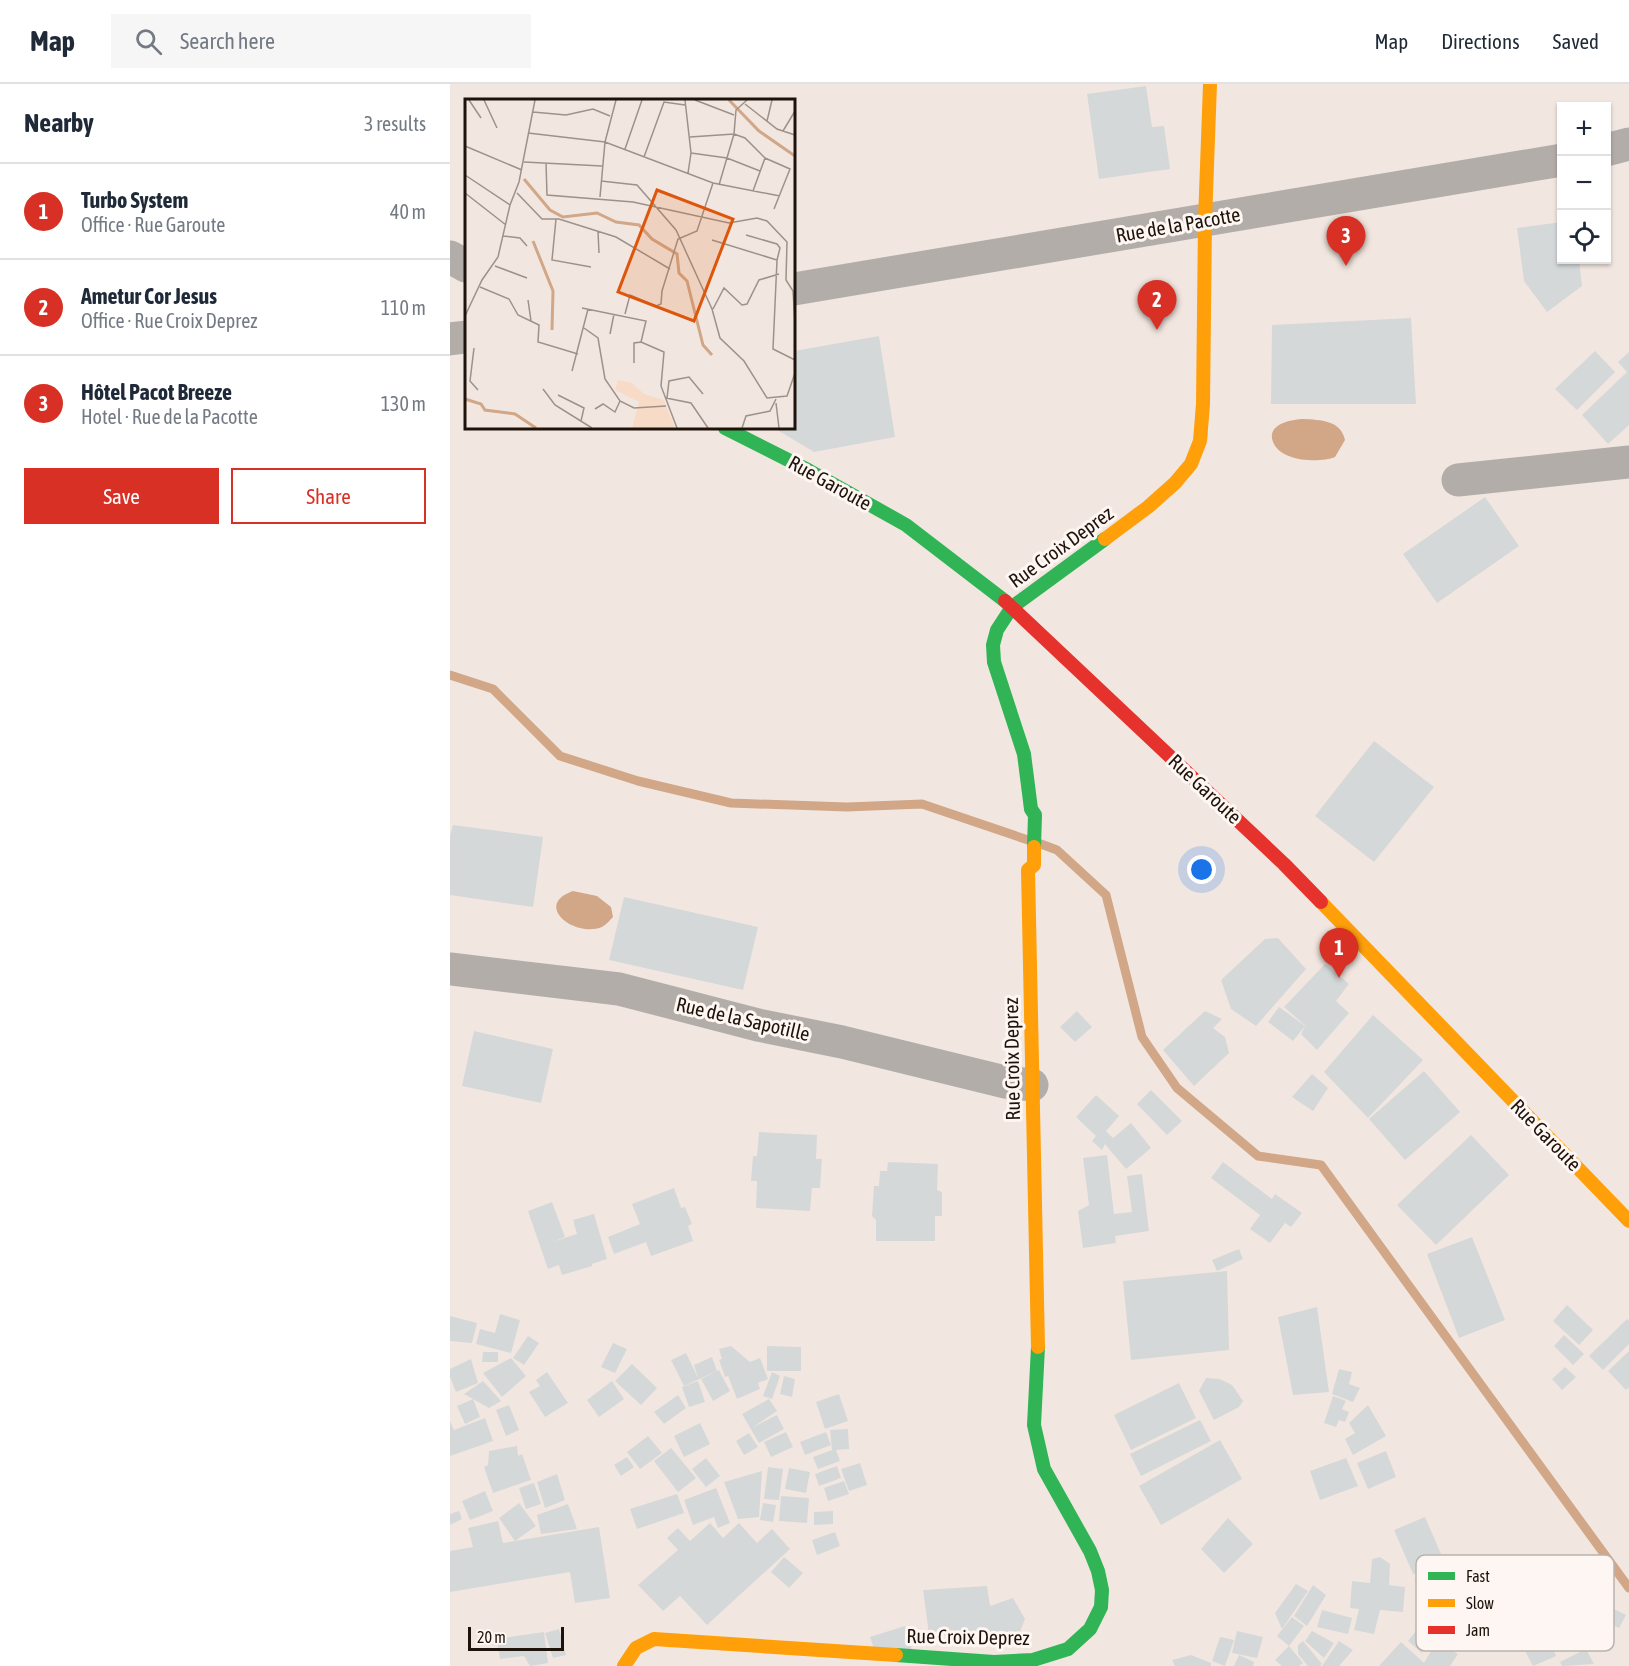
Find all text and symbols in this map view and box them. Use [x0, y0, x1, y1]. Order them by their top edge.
search box [111, 14, 531, 68]
text: Map [30, 25, 75, 57]
icon: search [132, 25, 165, 58]
text: Search here [180, 28, 275, 54]
text: Map [1374, 29, 1408, 53]
text: Directions [1441, 29, 1520, 53]
text: Saved [1553, 29, 1599, 53]
inset map [465, 99, 795, 429]
map controls [1557, 102, 1611, 264]
button: + [1557, 102, 1611, 156]
text: Nearby [24, 108, 94, 138]
text: 3 results [364, 112, 426, 135]
button: − [1557, 156, 1611, 210]
text: Turbo System [81, 187, 188, 213]
text: 1 [39, 200, 48, 223]
text: 40 m [390, 200, 426, 223]
street label: Rue de la Pacotte [1114, 202, 1242, 247]
button: locate [1557, 210, 1611, 264]
text: Office · Rue Garoute [81, 213, 225, 236]
pin: 3 [1326, 216, 1366, 266]
pin: 2 [1138, 280, 1176, 330]
text: Ametur Cor Jesus [81, 283, 217, 309]
text: 2 [39, 296, 48, 319]
text: 110 m [381, 296, 426, 319]
text: Office · Rue Croix Deprez [81, 309, 258, 332]
text: Hôtel Pacot Breeze [81, 379, 232, 405]
text: 3 [39, 392, 48, 415]
text: 130 m [381, 392, 426, 415]
text: Hotel · Rue de la Pacotte [81, 405, 258, 428]
street label: Rue Garoute [785, 450, 876, 515]
button: Save [24, 468, 219, 524]
button: Share [231, 468, 426, 524]
street label: Rue Croix Deprez [1004, 501, 1117, 592]
street label: Rue Garoute [1164, 749, 1246, 828]
your location [1187, 855, 1216, 884]
pin: 1 [1320, 928, 1358, 978]
street label: Rue de la Sapotille [674, 992, 812, 1045]
street label: Rue Croix Deprez [999, 997, 1024, 1121]
street label: Rue Garoute [1506, 1094, 1586, 1175]
legend [1416, 1555, 1614, 1651]
text: Fast [1466, 1567, 1490, 1585]
text: Slow [1466, 1594, 1494, 1612]
text: Jam [1466, 1621, 1490, 1639]
scale bar [468, 1624, 564, 1652]
street label: Rue Croix Deprez [906, 1624, 1030, 1649]
text: 20 m [477, 1628, 506, 1646]

